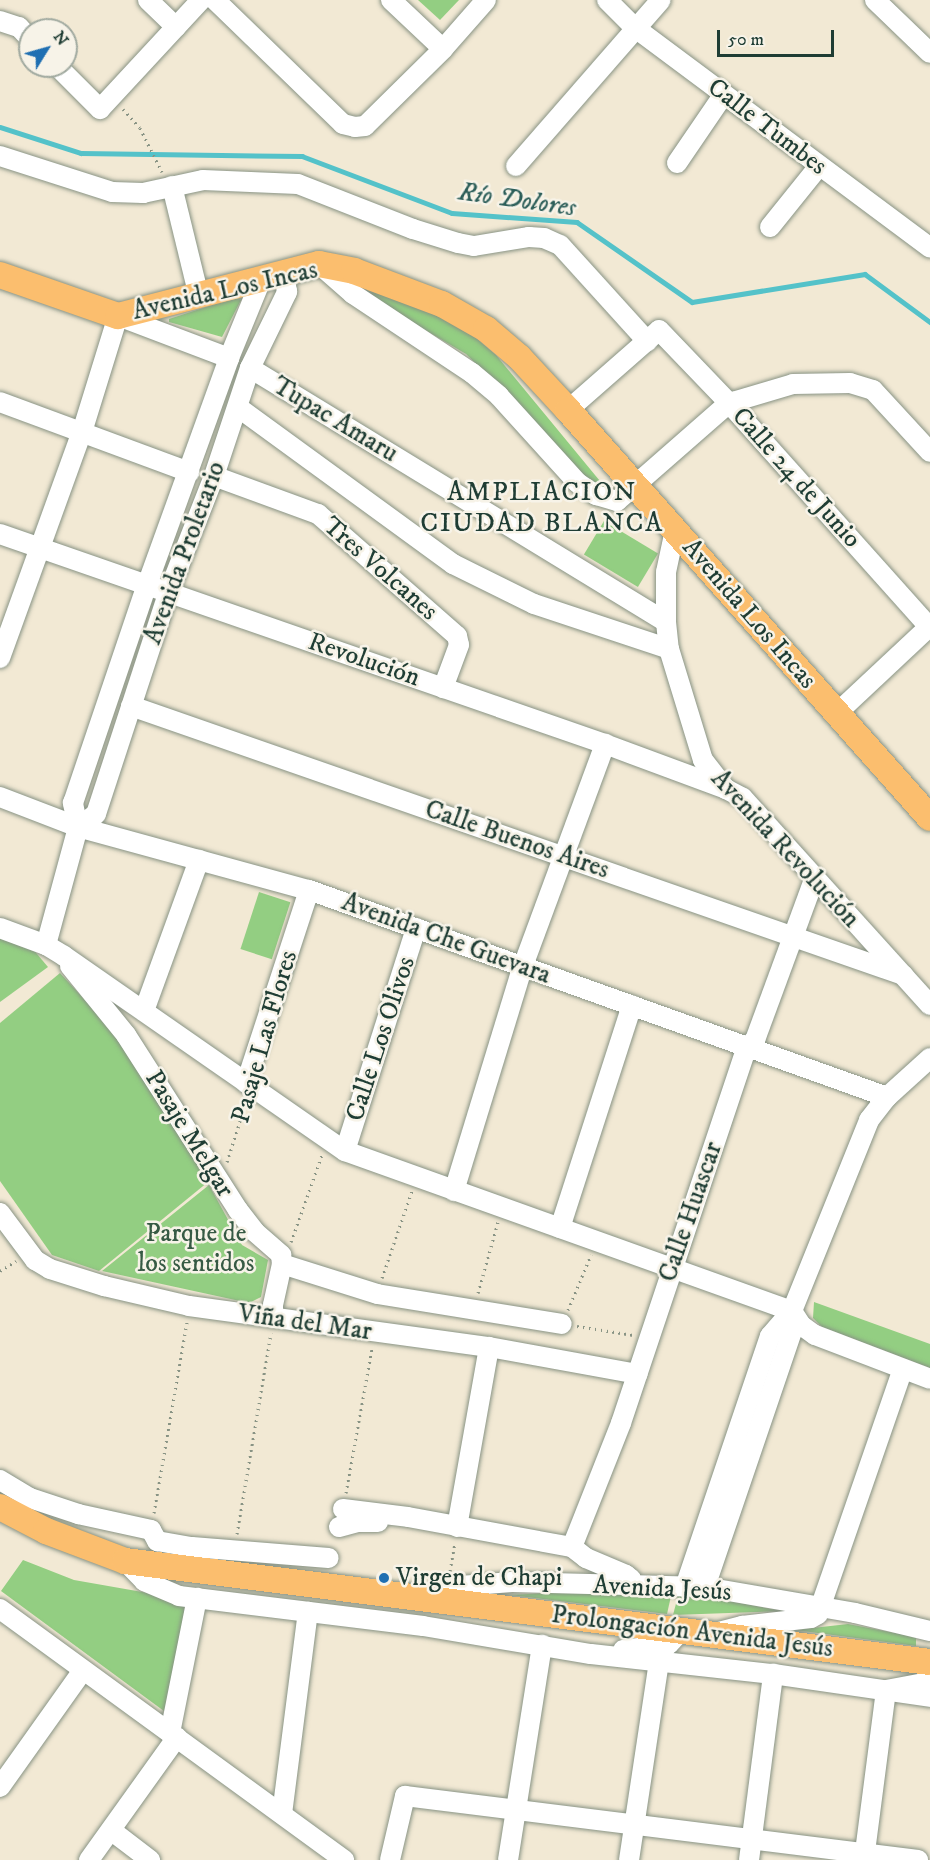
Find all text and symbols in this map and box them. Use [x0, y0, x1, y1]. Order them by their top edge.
north arrow [18, 18, 78, 78]
scale bar [720, 18, 837, 56]
text: N [49, 27, 73, 50]
text: 50 m [728, 29, 764, 51]
street label: Calle Tumbes [701, 72, 833, 182]
water label: Río Dolores [456, 176, 578, 224]
street label: Avenida Los Incas [129, 255, 321, 327]
street label: Tupac Amaru [267, 370, 403, 470]
street label: Calle 24 de Junio [725, 401, 867, 555]
street label: Avenida Proletario [137, 457, 233, 649]
district label: AMPLIACION CIUDAD BLANCA [420, 476, 664, 539]
street label: Tres Volcanes [316, 511, 444, 627]
street label: Avenida Los Incas [675, 533, 823, 695]
street label: Revolución [304, 626, 424, 694]
street label: Avenida Revolución [704, 764, 866, 934]
street label: Calle Buenos Aires [421, 794, 613, 886]
street label: Avenida Che Guevara [337, 887, 555, 991]
street label: Pasaje Las Flores [225, 947, 305, 1127]
street label: Calle Los Olivos [340, 953, 422, 1125]
street label: Pasaje Melgar [138, 1065, 240, 1203]
street label: Calle Huascar [653, 1138, 729, 1286]
park label: Parque de los sentidos [138, 1218, 254, 1280]
street label: Viña del Mar [236, 1298, 374, 1348]
place label: Virgen de Chapi [396, 1562, 562, 1594]
street label: Avenida Jesús [592, 1570, 732, 1608]
marker: Virgen de Chapi [377, 1571, 391, 1585]
street label: Prolongación Avenida Jesús [550, 1599, 834, 1665]

